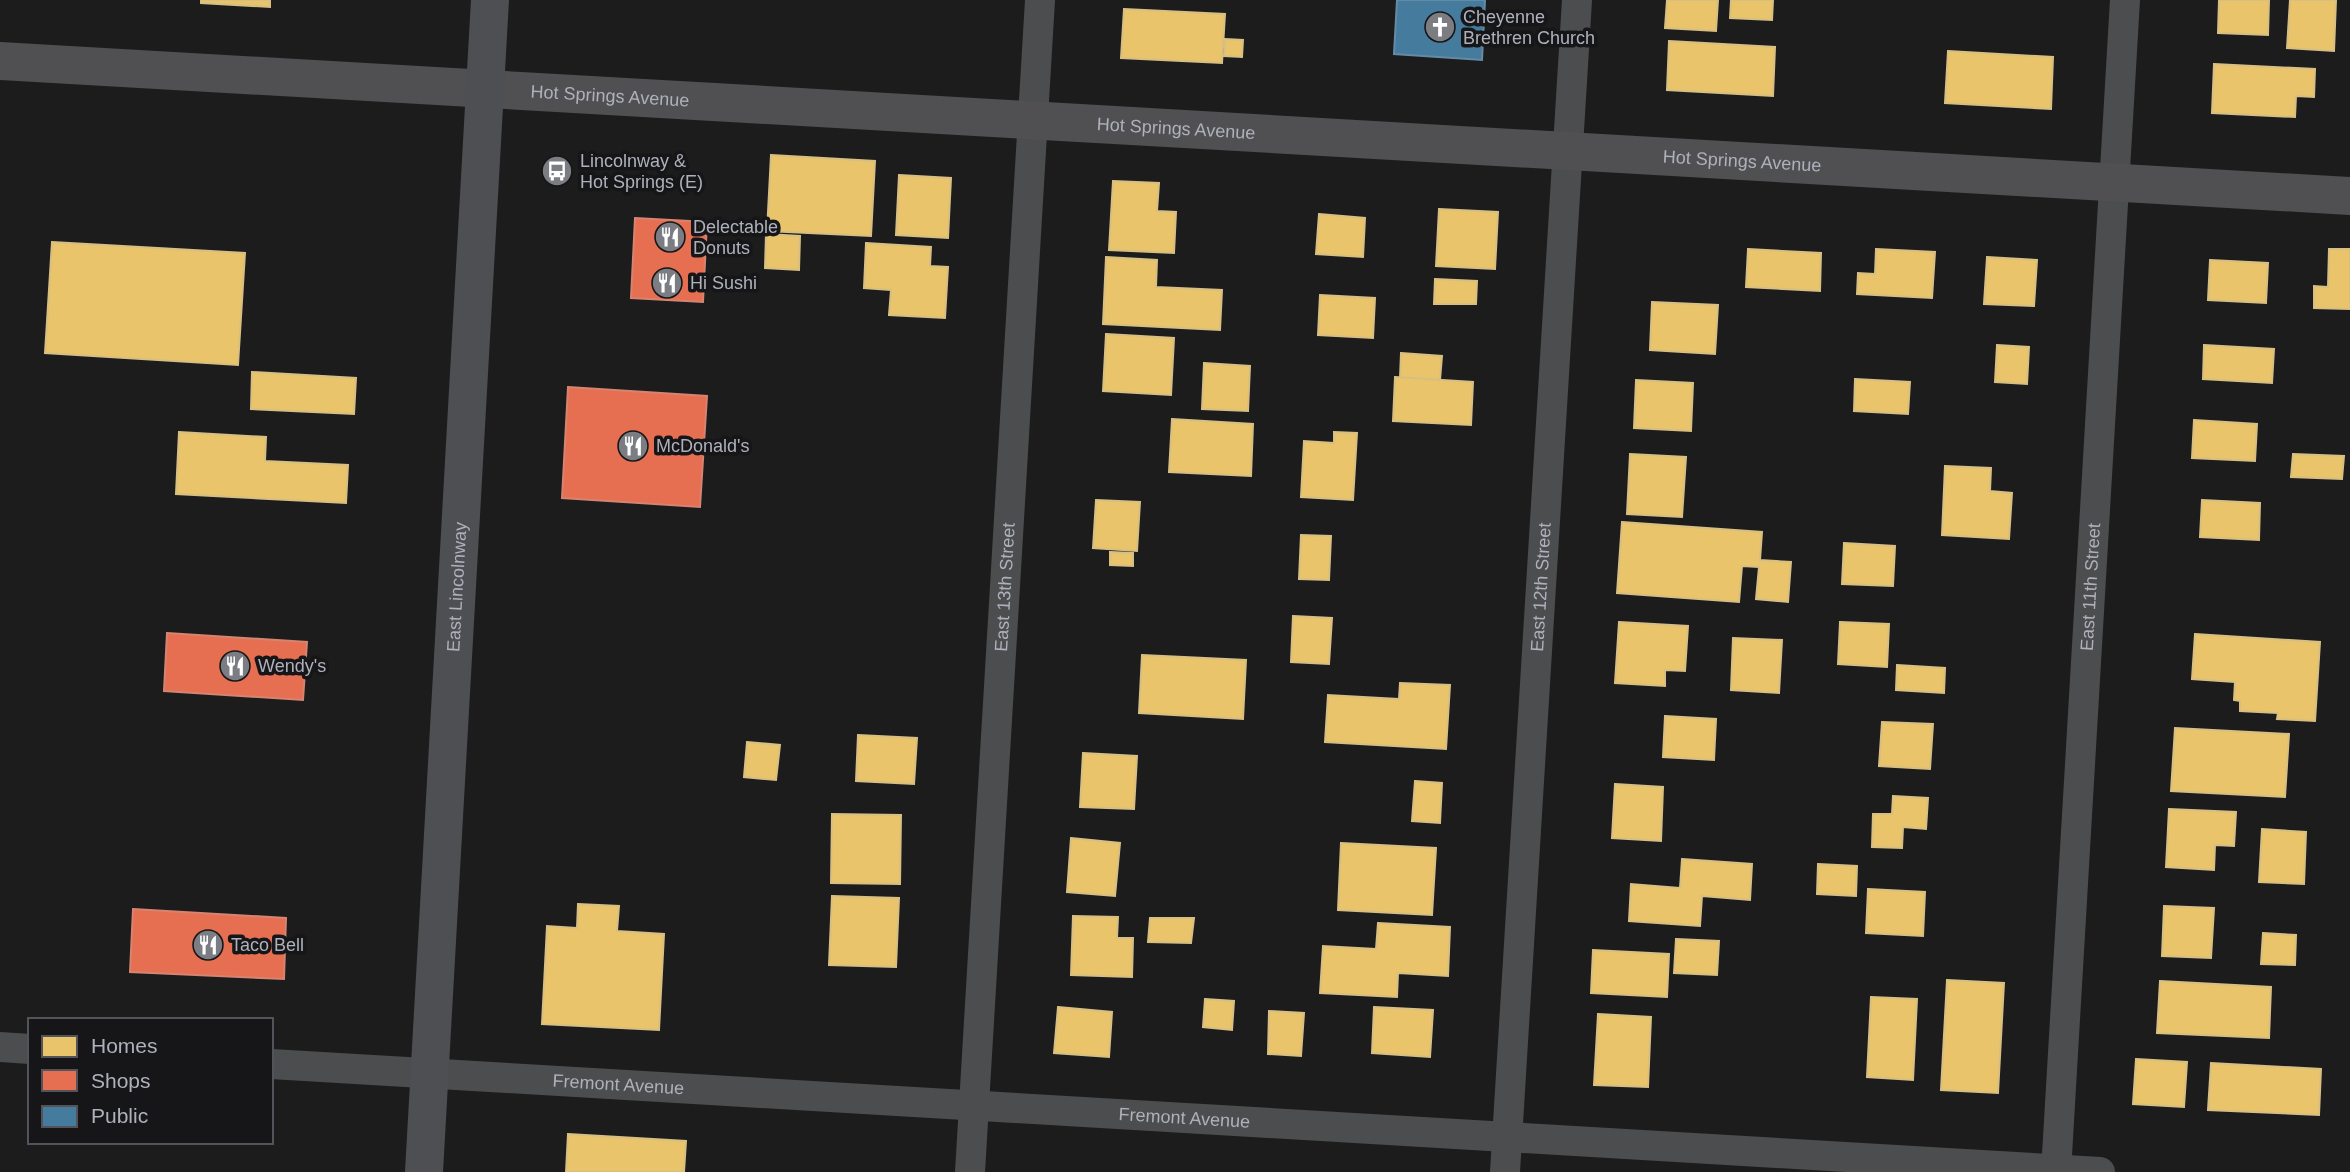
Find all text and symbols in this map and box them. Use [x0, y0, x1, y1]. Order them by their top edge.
place label: Cheyenne Brethren Church [1463, 7, 1595, 48]
church icon: Cheyenne Brethren Church [1423, 10, 1457, 44]
street label: Hot Springs Avenue [530, 82, 690, 111]
street label: Hot Springs Avenue [1096, 114, 1256, 143]
street label: Hot Springs Avenue [1662, 147, 1822, 176]
place label: Lincolnway & Hot Springs (E) [580, 151, 703, 192]
bus stop icon: Lincolnway & Hot Springs (E) [540, 154, 574, 188]
place label: Delectable Donuts [693, 217, 778, 258]
restaurant icon: Delectable Donuts [653, 220, 687, 254]
restaurant icon: Hi Sushi [650, 266, 684, 300]
place label: Hi Sushi [690, 273, 757, 293]
restaurant icon: McDonald's [616, 429, 650, 463]
place label: McDonald's [656, 436, 749, 456]
street label: East Lincolnway [443, 521, 471, 652]
street label: East 13th Street [991, 522, 1019, 652]
street label: East 12th Street [1527, 522, 1555, 652]
street label: East 11th Street [2077, 523, 2104, 651]
restaurant icon: Wendy's [218, 649, 252, 683]
place label: Wendy's [258, 656, 326, 676]
restaurant icon: Taco Bell [191, 928, 225, 962]
place label: Taco Bell [231, 935, 304, 955]
legend [28, 1018, 273, 1144]
text: Homes [91, 1034, 158, 1057]
text: Shops [91, 1069, 151, 1092]
street label: Fremont Avenue [552, 1071, 685, 1098]
text: Public [91, 1104, 148, 1127]
street label: Fremont Avenue [1118, 1104, 1251, 1132]

